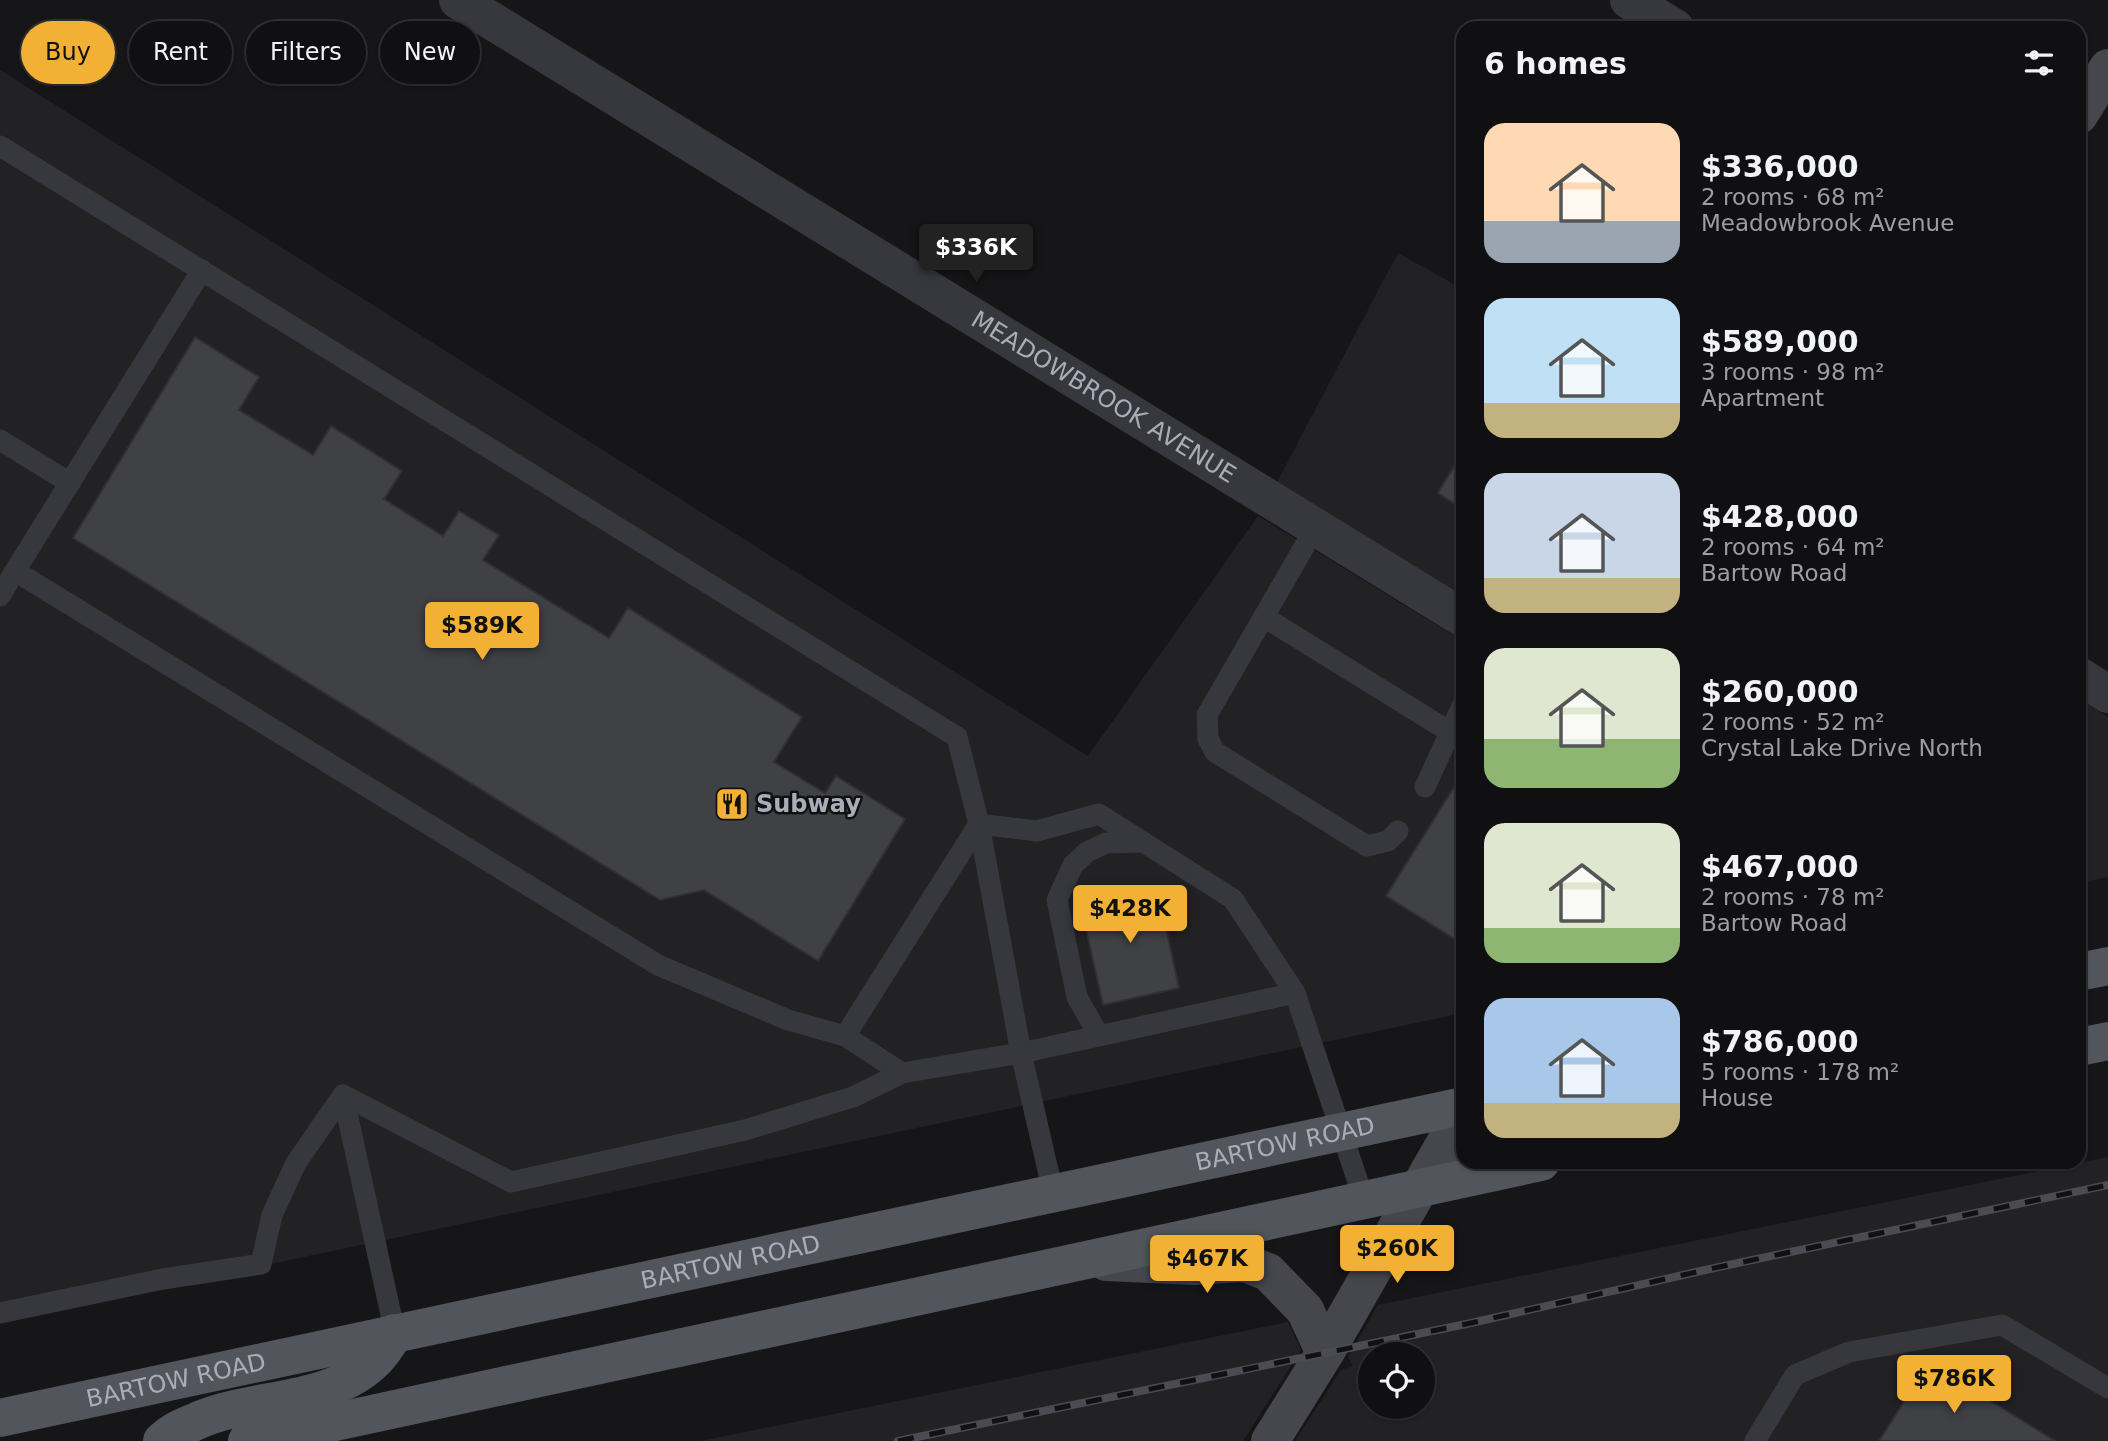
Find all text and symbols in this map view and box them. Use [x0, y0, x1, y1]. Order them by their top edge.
chip: Buy [21, 21, 115, 84]
chip: Rent [129, 21, 232, 84]
chip: Filters [246, 21, 366, 84]
chip: New [380, 21, 480, 84]
icon: filters [2020, 44, 2058, 82]
text: 6 homes [1484, 46, 1627, 81]
text: $336,000 [1701, 149, 1859, 184]
icon: home [1540, 151, 1624, 235]
text: 2 rooms · 68 m² [1701, 184, 1885, 210]
text: Meadowbrook Avenue [1701, 210, 1954, 236]
pin: $336K [927, 224, 1025, 284]
text: $336K [935, 234, 1017, 260]
street label: MEADOWBROOK AVENUE [966, 305, 1241, 489]
text: $589,000 [1701, 324, 1859, 359]
icon: home [1540, 326, 1624, 410]
text: 3 rooms · 98 m² [1701, 359, 1885, 385]
text: Apartment [1701, 385, 1824, 411]
text: $428,000 [1701, 499, 1859, 534]
icon: home [1540, 501, 1624, 585]
text: 2 rooms · 64 m² [1701, 534, 1885, 560]
text: Bartow Road [1701, 560, 1847, 586]
pin: $589K [433, 602, 531, 662]
text: $589K [441, 612, 523, 638]
text: $260,000 [1701, 674, 1859, 709]
icon: home [1540, 676, 1624, 760]
text: 2 rooms · 52 m² [1701, 709, 1885, 735]
text: Crystal Lake Drive North [1701, 735, 1983, 761]
restaurant icon: Subway [713, 785, 751, 823]
place label: Subway [756, 790, 861, 818]
text: $467,000 [1701, 849, 1859, 884]
icon: home [1540, 851, 1624, 935]
text: 2 rooms · 78 m² [1701, 884, 1885, 910]
pin: $428K [1081, 886, 1179, 945]
text: $428K [1089, 895, 1171, 921]
text: Bartow Road [1701, 910, 1847, 936]
text: $786,000 [1701, 1024, 1859, 1059]
icon: home [1540, 1026, 1624, 1110]
text: 5 rooms · 178 m² [1701, 1059, 1899, 1085]
text: House [1701, 1085, 1773, 1111]
street label: BARTOW ROAD [1193, 1111, 1377, 1177]
pin: $260K [1348, 1226, 1446, 1285]
street label: BARTOW ROAD [638, 1229, 823, 1295]
text: $260K [1356, 1235, 1438, 1261]
pin: $467K [1158, 1236, 1256, 1295]
text: $467K [1166, 1245, 1248, 1271]
map controls [1358, 1342, 1435, 1419]
button: locate [1358, 1342, 1435, 1419]
street label: BARTOW ROAD [84, 1348, 268, 1413]
pin: $786K [1905, 1356, 2003, 1415]
text: $786K [1913, 1365, 1995, 1391]

